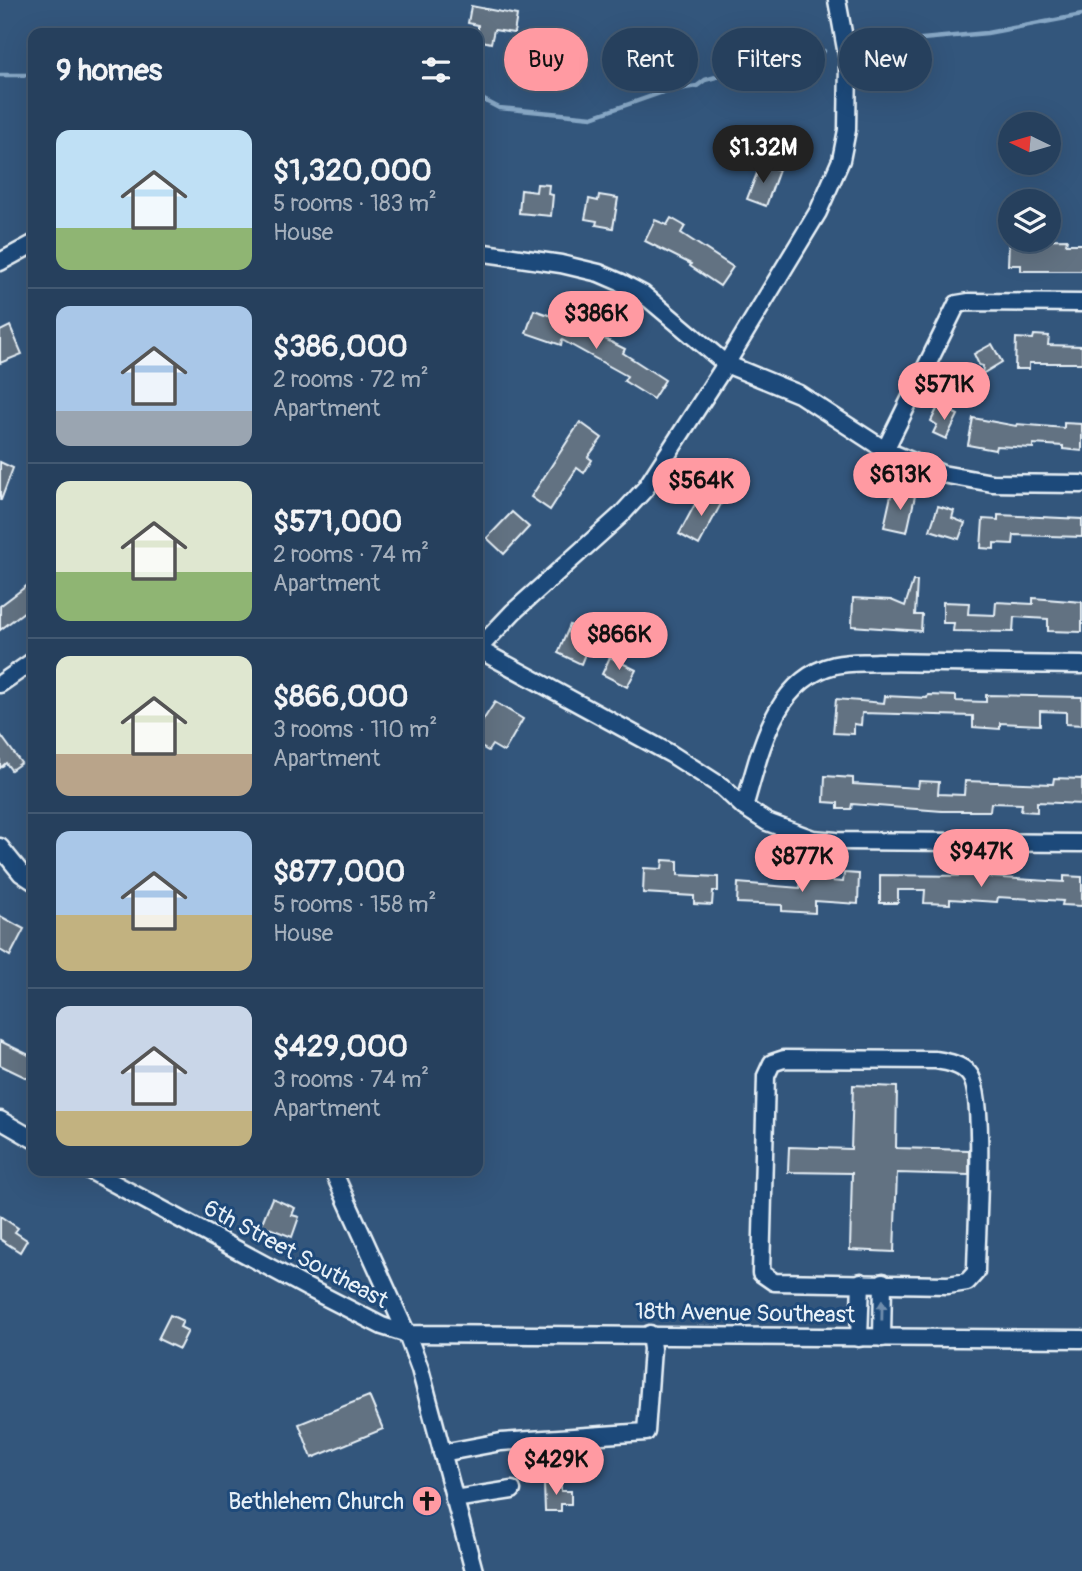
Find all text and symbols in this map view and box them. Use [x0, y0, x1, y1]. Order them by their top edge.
chip: Buy [504, 28, 588, 91]
chip: Rent [602, 28, 698, 91]
chip: Filters [712, 28, 825, 91]
chip: New [839, 28, 932, 91]
icon: filters [417, 51, 455, 89]
text: 9 homes [56, 52, 162, 89]
north arrow [998, 112, 1060, 175]
map controls [998, 112, 1061, 252]
pin: $1.32M [706, 125, 820, 185]
text: $1.32M [729, 133, 797, 162]
text: $1,320,000 [273, 152, 432, 189]
icon: home [112, 158, 196, 242]
text: 5 rooms · 183 m² [273, 189, 437, 218]
button: layers [998, 189, 1061, 252]
text: House [273, 218, 333, 247]
pin: $386K [547, 292, 645, 351]
text: $386K [564, 299, 628, 328]
text: $386,000 [273, 328, 408, 365]
icon: home [112, 334, 196, 418]
pin: $571K [895, 362, 993, 422]
text: 2 rooms · 72 m² [273, 365, 429, 394]
text: $571K [914, 370, 974, 399]
text: Apartment [273, 394, 380, 423]
pin: $613K [851, 452, 949, 512]
pin: $564K [652, 458, 750, 518]
text: $613K [869, 460, 931, 489]
text: $564K [668, 466, 734, 495]
text: $571,000 [273, 503, 402, 540]
icon: home [112, 509, 196, 593]
text: 2 rooms · 74 m² [273, 540, 429, 569]
text: Apartment [273, 569, 380, 598]
pin: $866K [570, 612, 668, 672]
text: $866K [587, 620, 651, 649]
text: $866,000 [273, 678, 408, 715]
icon: home [112, 684, 196, 768]
text: 3 rooms · 110 m² [273, 715, 437, 744]
text: Apartment [273, 744, 380, 773]
pin: $947K [932, 830, 1030, 889]
pin: $877K [753, 834, 851, 894]
text: $947K [949, 837, 1013, 866]
text: $877K [771, 842, 833, 871]
text: $877,000 [273, 853, 405, 890]
icon: home [112, 859, 196, 943]
text: 5 rooms · 158 m² [273, 890, 436, 919]
text: House [273, 919, 333, 948]
text: $429,000 [273, 1028, 408, 1065]
icon: home [112, 1034, 196, 1118]
text: 3 rooms · 74 m² [273, 1065, 429, 1094]
text: Apartment [273, 1094, 380, 1123]
street label: 6th Street Southeast [199, 1193, 394, 1315]
street label: 18th Avenue Southeast [635, 1297, 856, 1329]
one-way arrow [877, 1299, 888, 1321]
pin: $429K [507, 1438, 605, 1497]
text: $429K [524, 1445, 588, 1474]
church icon: Bethlehem Church [410, 1484, 444, 1518]
place label: Bethlehem Church [228, 1487, 404, 1516]

